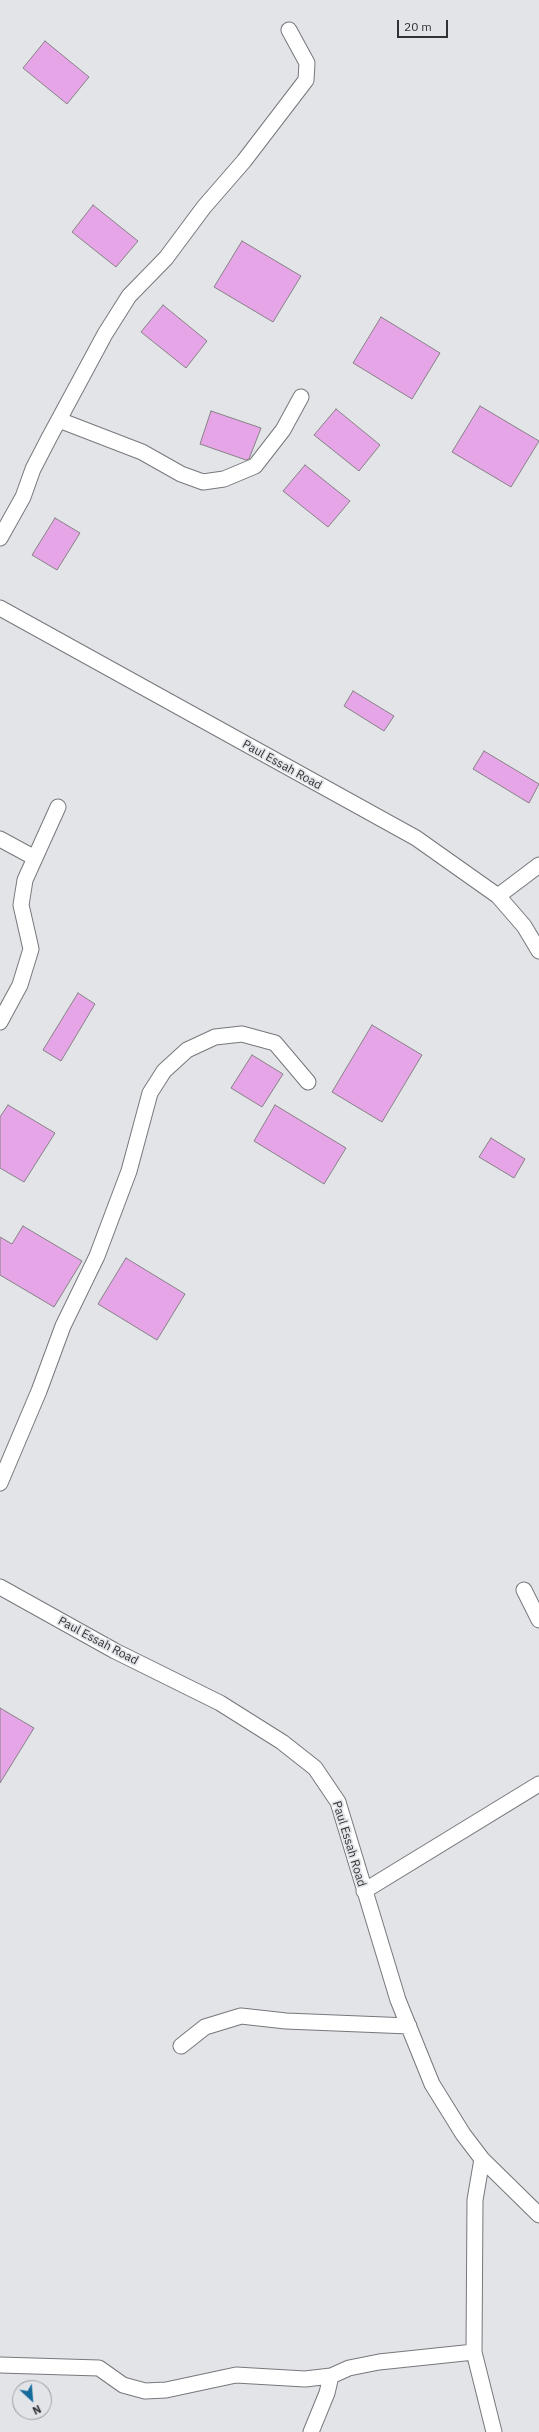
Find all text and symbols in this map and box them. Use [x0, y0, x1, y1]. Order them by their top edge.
scale bar [399, 12, 450, 38]
text: 20 m [404, 19, 432, 34]
street label: Paul Essah Road [240, 737, 324, 793]
street label: Paul Essah Road [55, 1614, 141, 1668]
street label: Paul Essah Road [329, 1799, 369, 1889]
north arrow [12, 2380, 52, 2420]
text: N [30, 2402, 43, 2418]

